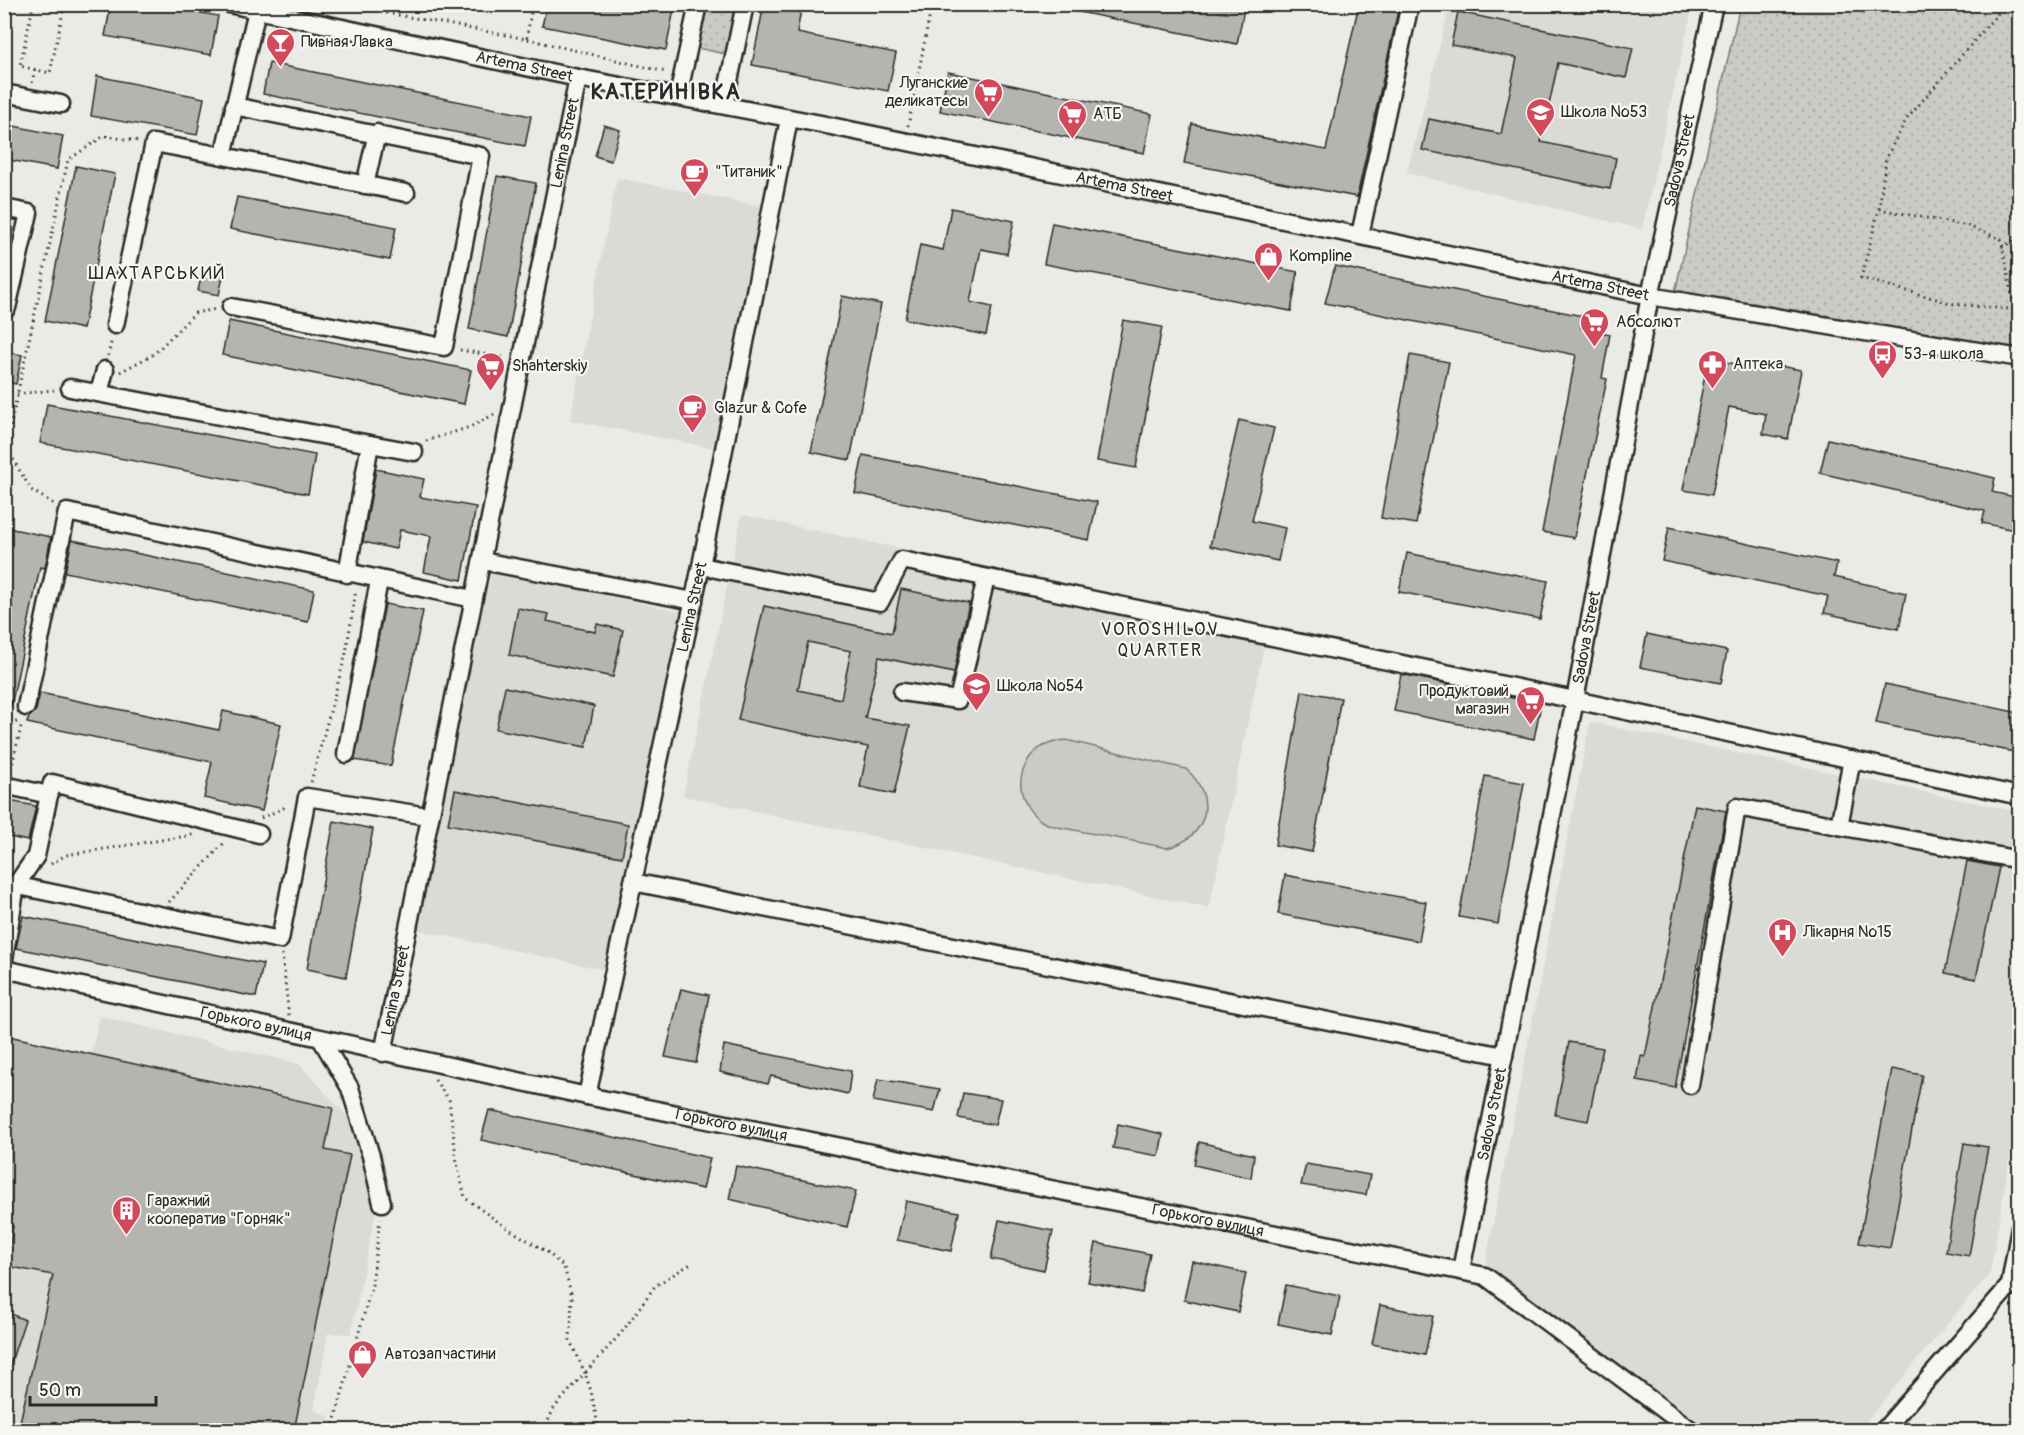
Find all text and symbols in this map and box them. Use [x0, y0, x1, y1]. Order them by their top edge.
bar icon: Пивная Лавка [264, 26, 296, 68]
place label: Пивная Лавка [301, 32, 393, 52]
street label: Artema Street [474, 47, 575, 87]
place label: Луганские деликатесы [885, 73, 968, 111]
supermarket icon: Луганские деликатесы [973, 76, 1005, 118]
district label: КАТЕРИНІВКА [591, 78, 741, 106]
street label: Lenina Street [546, 96, 584, 190]
school or university icon: Школа №53 [1524, 96, 1556, 138]
supermarket icon: АТБ [1056, 98, 1088, 140]
place label: Школа №53 [1561, 102, 1647, 122]
place label: АТБ [1093, 104, 1122, 124]
street label: Sadova Street [1660, 112, 1700, 209]
cafe icon: "Титаник" [678, 156, 710, 198]
place label: "Титаник" [715, 162, 783, 182]
street label: Artema Street [1074, 167, 1175, 207]
shop icon: Kompline [1252, 240, 1284, 282]
place label: Kompline [1289, 246, 1352, 266]
district label: ШАХТАРСЬКИЙ [88, 262, 226, 285]
street label: Artema Street [1550, 266, 1651, 306]
supermarket icon: Абсолют [1579, 306, 1611, 348]
place label: Абсолют [1616, 312, 1681, 332]
bus stop icon: 53-я школа [1867, 338, 1899, 380]
place label: 53-я школа [1904, 344, 1983, 364]
pharmacy icon: Аптека [1696, 348, 1728, 390]
supermarket icon: Shahterskiy [475, 350, 507, 392]
place label: Аптека [1733, 354, 1783, 374]
place label: Shahterskiy [512, 356, 587, 376]
cafe icon: Glazur & Cofe [677, 392, 709, 434]
place label: Glazur & Cofe [714, 398, 807, 418]
street label: Lenina Street [673, 560, 712, 654]
street label: Sadova Street [1568, 589, 1605, 686]
district label: VOROSHILOV QUARTER [1101, 618, 1219, 662]
school or university icon: Школа №54 [960, 670, 992, 712]
place label: Школа №54 [997, 676, 1084, 696]
place label: Продуктовий магазин [1419, 681, 1509, 719]
supermarket icon: Продуктовий магазин [1514, 684, 1546, 726]
hospital icon: Лікарня №15 [1766, 916, 1798, 958]
place label: Лікарня №15 [1802, 922, 1892, 942]
street label: Lenina Street [377, 943, 414, 1037]
street label: Горького вулиця [199, 1002, 314, 1046]
street label: Sadova Street [1473, 1065, 1511, 1162]
street label: Горького вулиця [674, 1104, 789, 1146]
place label: Гаражний кооператив "Горняк" [147, 1191, 291, 1229]
building icon: Гаражний кооператив "Горняк" [110, 1194, 142, 1236]
street label: Горького вулиця [1150, 1200, 1266, 1241]
shop icon: Автозапчастини [347, 1338, 379, 1380]
place label: Автозапчастини [384, 1344, 496, 1364]
scale bar [30, 1369, 156, 1407]
text: 50 m [39, 1379, 81, 1402]

